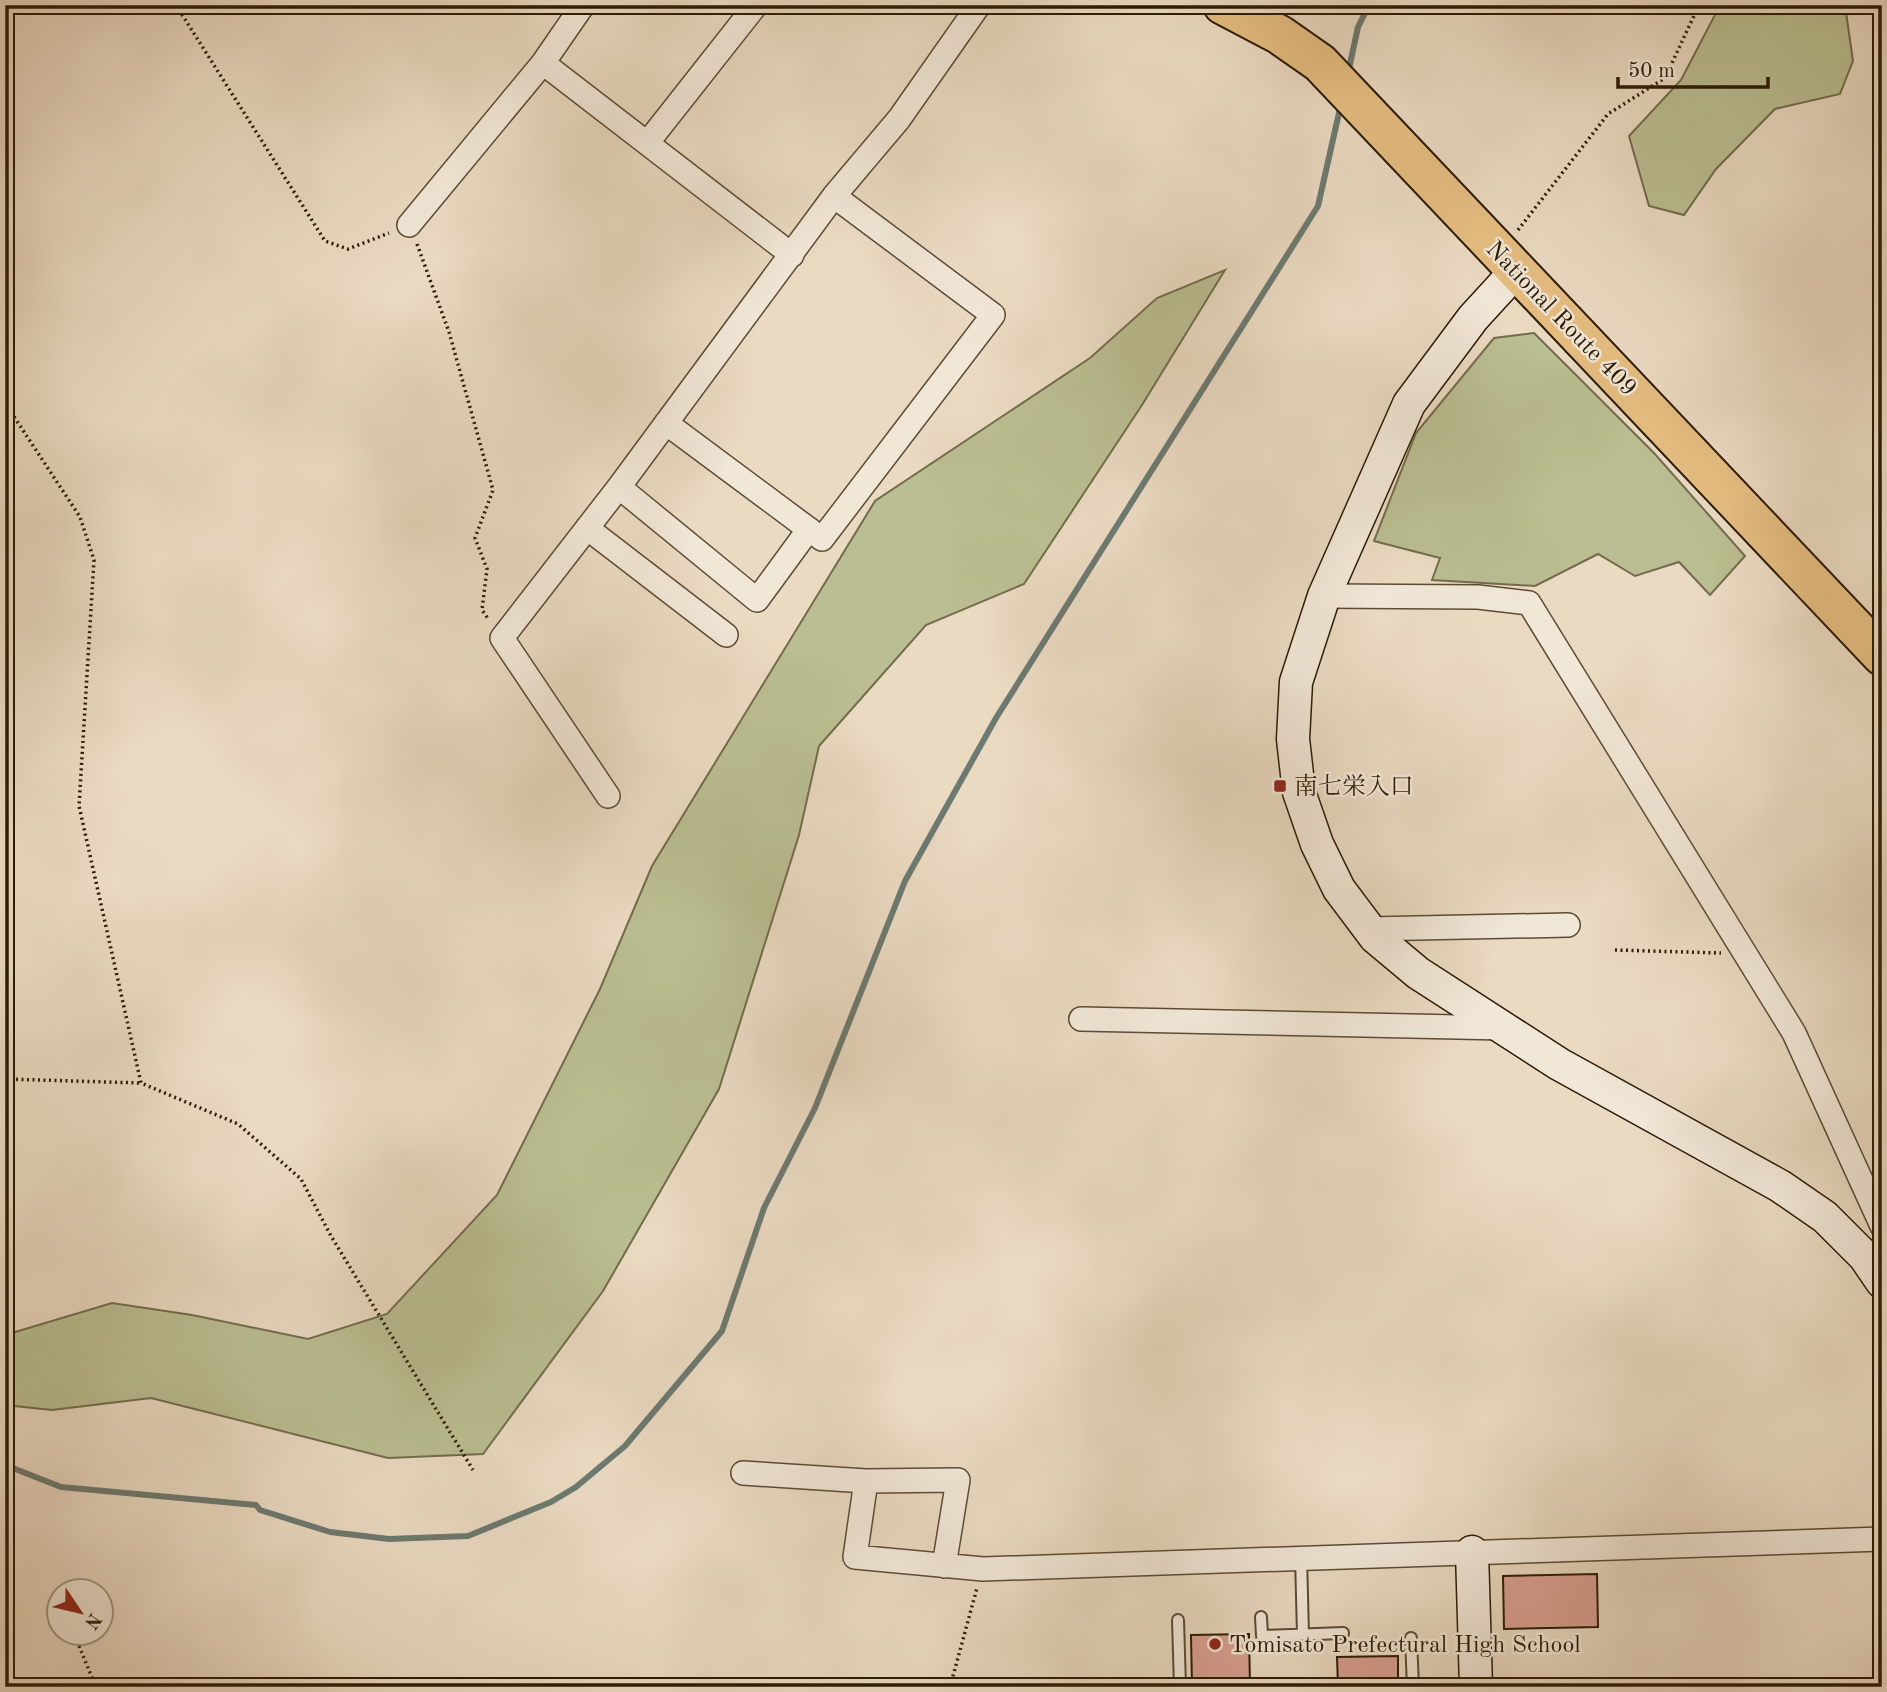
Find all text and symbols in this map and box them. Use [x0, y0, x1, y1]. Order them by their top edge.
scale bar [1618, 46, 1768, 90]
text: 50 m [1628, 61, 1675, 82]
street label: National Route 409 [1481, 237, 1640, 401]
place label: 南七栄入口 [1294, 773, 1414, 800]
marker: 南七栄入口 [1272, 778, 1288, 794]
north arrow [46, 1576, 116, 1646]
text: N [80, 1609, 104, 1632]
place label: Tomisato Prefectural High School [1229, 1634, 1581, 1658]
marker: Tomisato Prefectural High School [1207, 1636, 1223, 1652]

